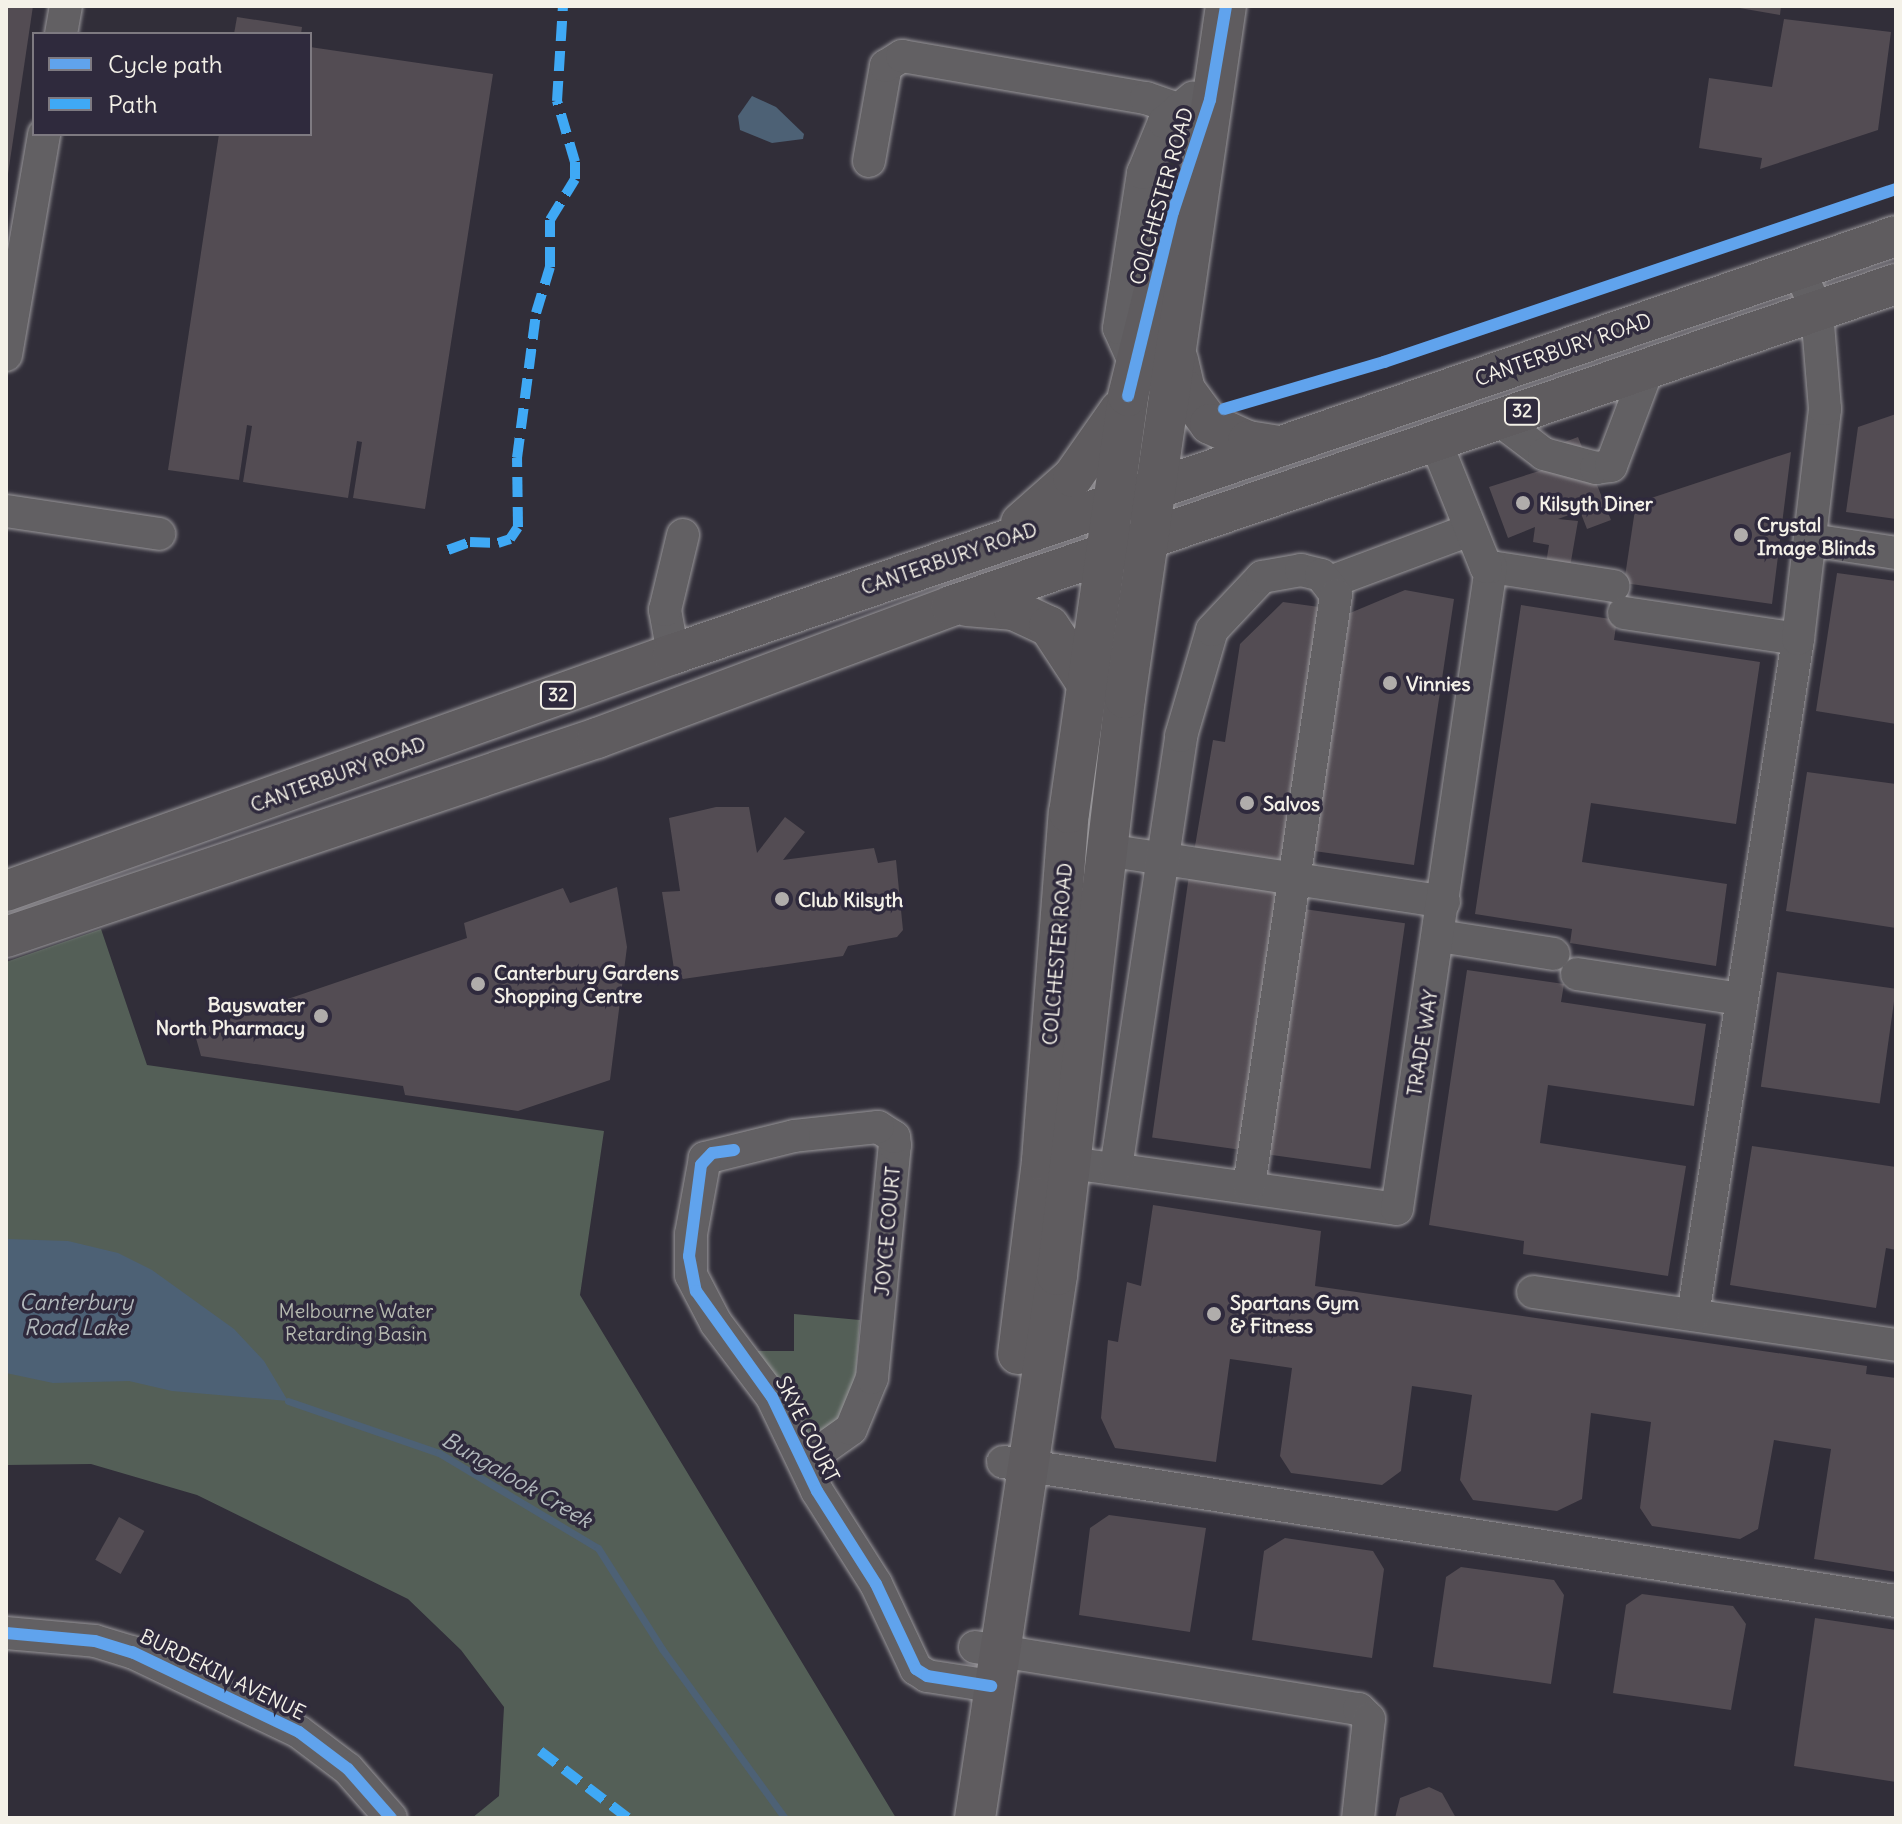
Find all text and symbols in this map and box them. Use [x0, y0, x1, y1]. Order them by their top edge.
legend [32, 32, 312, 136]
text: Cycle path [108, 49, 223, 79]
text: Path [108, 89, 158, 119]
street label: COLCHESTER ROAD [1124, 105, 1198, 287]
street label: CANTERBURY ROAD [1472, 308, 1654, 390]
road number: 32 [1502, 397, 1542, 425]
place label: Kilsyth Diner [1539, 491, 1653, 515]
marker: Kilsyth Diner [1514, 494, 1532, 512]
place label: Crystal Image Blinds [1757, 512, 1876, 559]
street label: CANTERBURY ROAD [858, 517, 1040, 599]
marker: Crystal Image Blinds [1732, 526, 1750, 544]
place label: Vinnies [1406, 671, 1470, 695]
marker: Vinnies [1381, 674, 1399, 692]
road number: 32 [538, 681, 578, 709]
street label: CANTERBURY ROAD [247, 731, 429, 817]
place label: Salvos [1263, 791, 1320, 815]
marker: Salvos [1238, 794, 1256, 812]
street label: COLCHESTER ROAD [1037, 862, 1077, 1046]
place label: Club Kilsyth [798, 887, 903, 911]
marker: Club Kilsyth [773, 890, 791, 908]
place label: Canterbury Gardens Shopping Centre [494, 960, 679, 1007]
marker: Canterbury Gardens Shopping Centre [469, 975, 487, 993]
street label: TRADE WAY [1402, 988, 1442, 1098]
place label: Bayswater North Pharmacy [155, 992, 305, 1039]
marker: Bayswater North Pharmacy [312, 1007, 330, 1025]
street label: JOYCE COURT [869, 1165, 905, 1297]
water label: Canterbury Road Lake [19, 1289, 133, 1340]
place label: Spartans Gym & Fitness [1230, 1290, 1359, 1337]
park label: Melbourne Water Retarding Basin [279, 1299, 433, 1346]
marker: Spartans Gym & Fitness [1205, 1305, 1223, 1323]
street label: SKYE COURT [771, 1372, 845, 1486]
water label: Bungalook Creek [437, 1426, 597, 1534]
street label: BURDEKIN AVENUE [136, 1624, 310, 1724]

